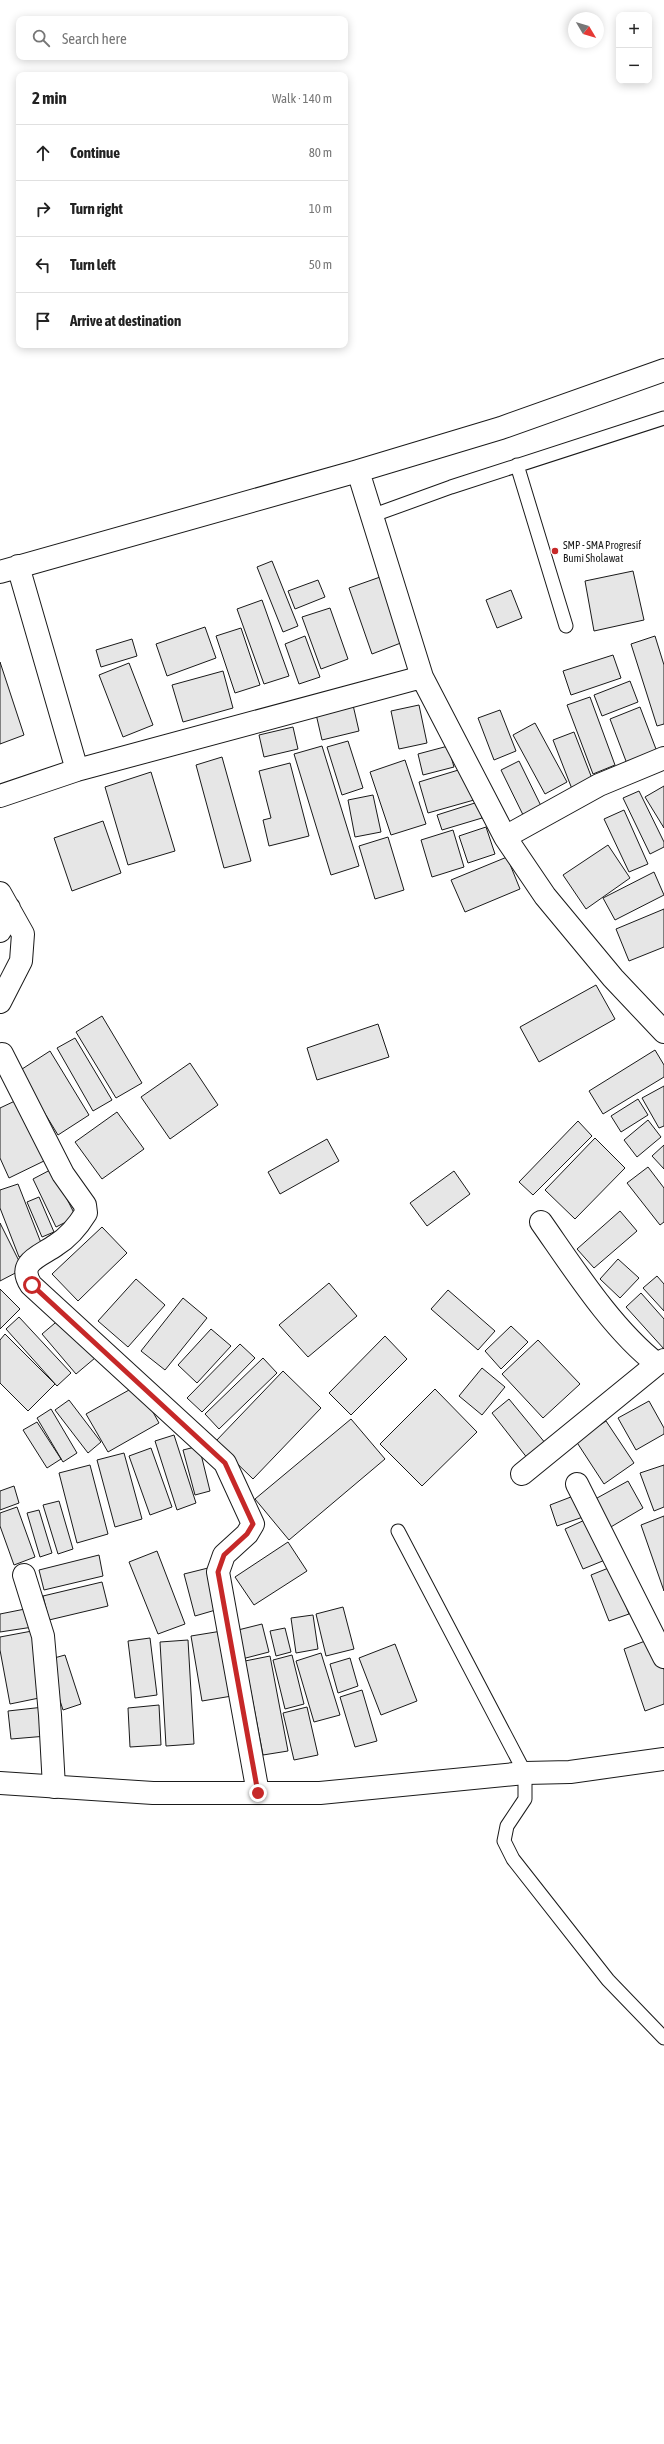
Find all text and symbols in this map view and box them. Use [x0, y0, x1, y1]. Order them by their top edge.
north arrow [568, 12, 604, 48]
map controls [616, 12, 652, 84]
button: + [616, 12, 652, 48]
search box [16, 16, 348, 60]
icon: search [30, 27, 52, 49]
text: Search here [62, 30, 127, 47]
button: − [616, 48, 652, 84]
text: 2 min [32, 88, 67, 108]
text: Walk · 140 m [272, 91, 332, 106]
icon: ahead [32, 142, 54, 164]
text: Continue [70, 144, 120, 161]
text: 80 m [309, 145, 332, 160]
icon: right [32, 198, 54, 220]
text: Turn right [70, 200, 123, 217]
text: 10 m [309, 201, 332, 216]
icon: left [32, 254, 54, 276]
text: Turn left [70, 256, 116, 273]
text: 50 m [309, 257, 332, 272]
icon: arrive [32, 310, 54, 332]
text: Arrive at destination [70, 312, 181, 329]
place label: SMP - SMA Progresif Bumi Sholawat [563, 539, 641, 564]
marker: SMP - SMA Progresif Bumi Sholawat [550, 546, 560, 556]
route start [23, 1276, 41, 1294]
route end [249, 1784, 267, 1802]

